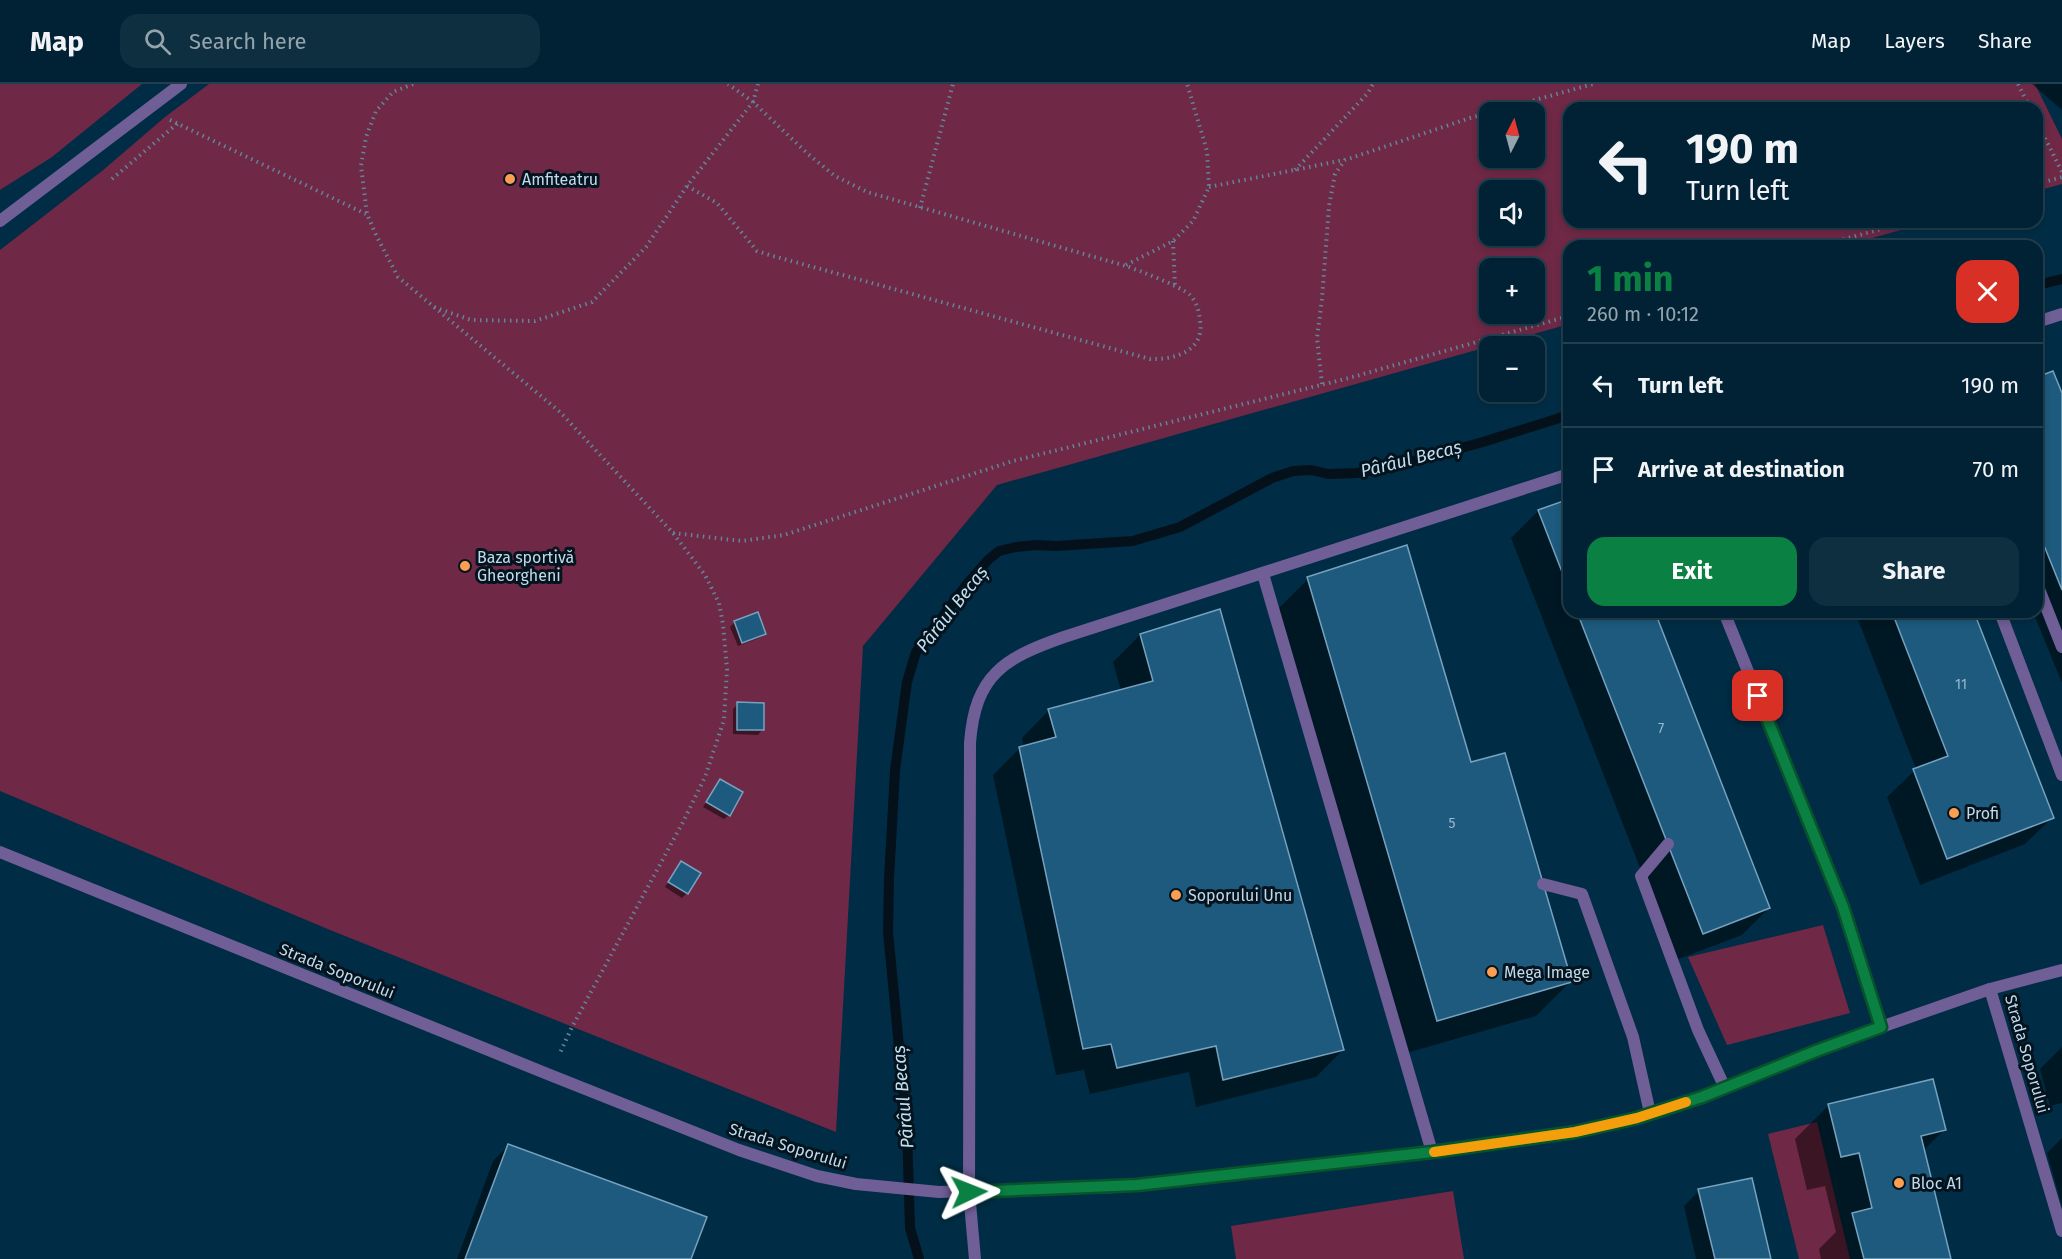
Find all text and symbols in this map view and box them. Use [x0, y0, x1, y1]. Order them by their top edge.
search box [120, 14, 540, 68]
text: Map [30, 25, 84, 58]
icon: search [141, 25, 174, 58]
text: Search here [189, 28, 307, 55]
text: Map [1811, 28, 1851, 54]
text: Layers [1884, 28, 1945, 54]
text: Share [1978, 28, 2032, 54]
north arrow [1479, 102, 1545, 168]
map controls [1479, 102, 1545, 402]
text: 190 m [1686, 124, 1799, 174]
icon: left [1587, 126, 1665, 204]
place label: Amfiteatru [522, 170, 598, 189]
marker: Amfiteatru [503, 172, 517, 186]
text: Turn left [1686, 175, 1789, 207]
button: sound [1479, 180, 1545, 246]
text: 1 min [1587, 257, 1674, 301]
button: + [1479, 258, 1545, 324]
button: close [1956, 260, 2019, 323]
text: 260 m · 10:12 [1587, 302, 1699, 326]
button: − [1479, 336, 1545, 402]
icon: left [1587, 369, 1620, 402]
text: Turn left [1638, 372, 1723, 399]
text: 190 m [1961, 372, 2019, 399]
water label: Pârâul Becaș [1358, 436, 1464, 483]
icon: arrive [1587, 453, 1620, 486]
text: Arrive at destination [1638, 456, 1845, 483]
text: 70 m [1973, 456, 2019, 483]
button: Exit [1587, 537, 1797, 606]
button: Share [1809, 537, 2019, 606]
place label: Baza sportivă Gheorgheni [477, 548, 574, 585]
marker: Baza sportivă Gheorgheni [458, 559, 472, 573]
water label: Pârâul Becaș [911, 561, 993, 657]
pin [1732, 670, 1783, 721]
house number: 11 [1955, 676, 1967, 693]
icon: arrive [1741, 679, 1774, 712]
house number: 7 [1658, 720, 1664, 737]
place label: Profi [1966, 804, 1999, 823]
marker: Profi [1947, 806, 1961, 820]
house number: 5 [1448, 815, 1456, 832]
place label: Soporului Unu [1188, 886, 1292, 905]
marker: Soporului Unu [1169, 888, 1183, 902]
street label: Strada Soporului [277, 939, 397, 1003]
place label: Mega Image [1504, 963, 1590, 982]
marker: Mega Image [1485, 965, 1499, 979]
street label: Strada Soporului [2001, 993, 2053, 1115]
water label: Pârâul Becaș [888, 1044, 919, 1150]
street label: Strada Soporului [727, 1119, 849, 1173]
position arrow [937, 1160, 1001, 1224]
place label: Bloc A1 [1911, 1174, 1962, 1193]
marker: Bloc A1 [1892, 1176, 1906, 1190]

